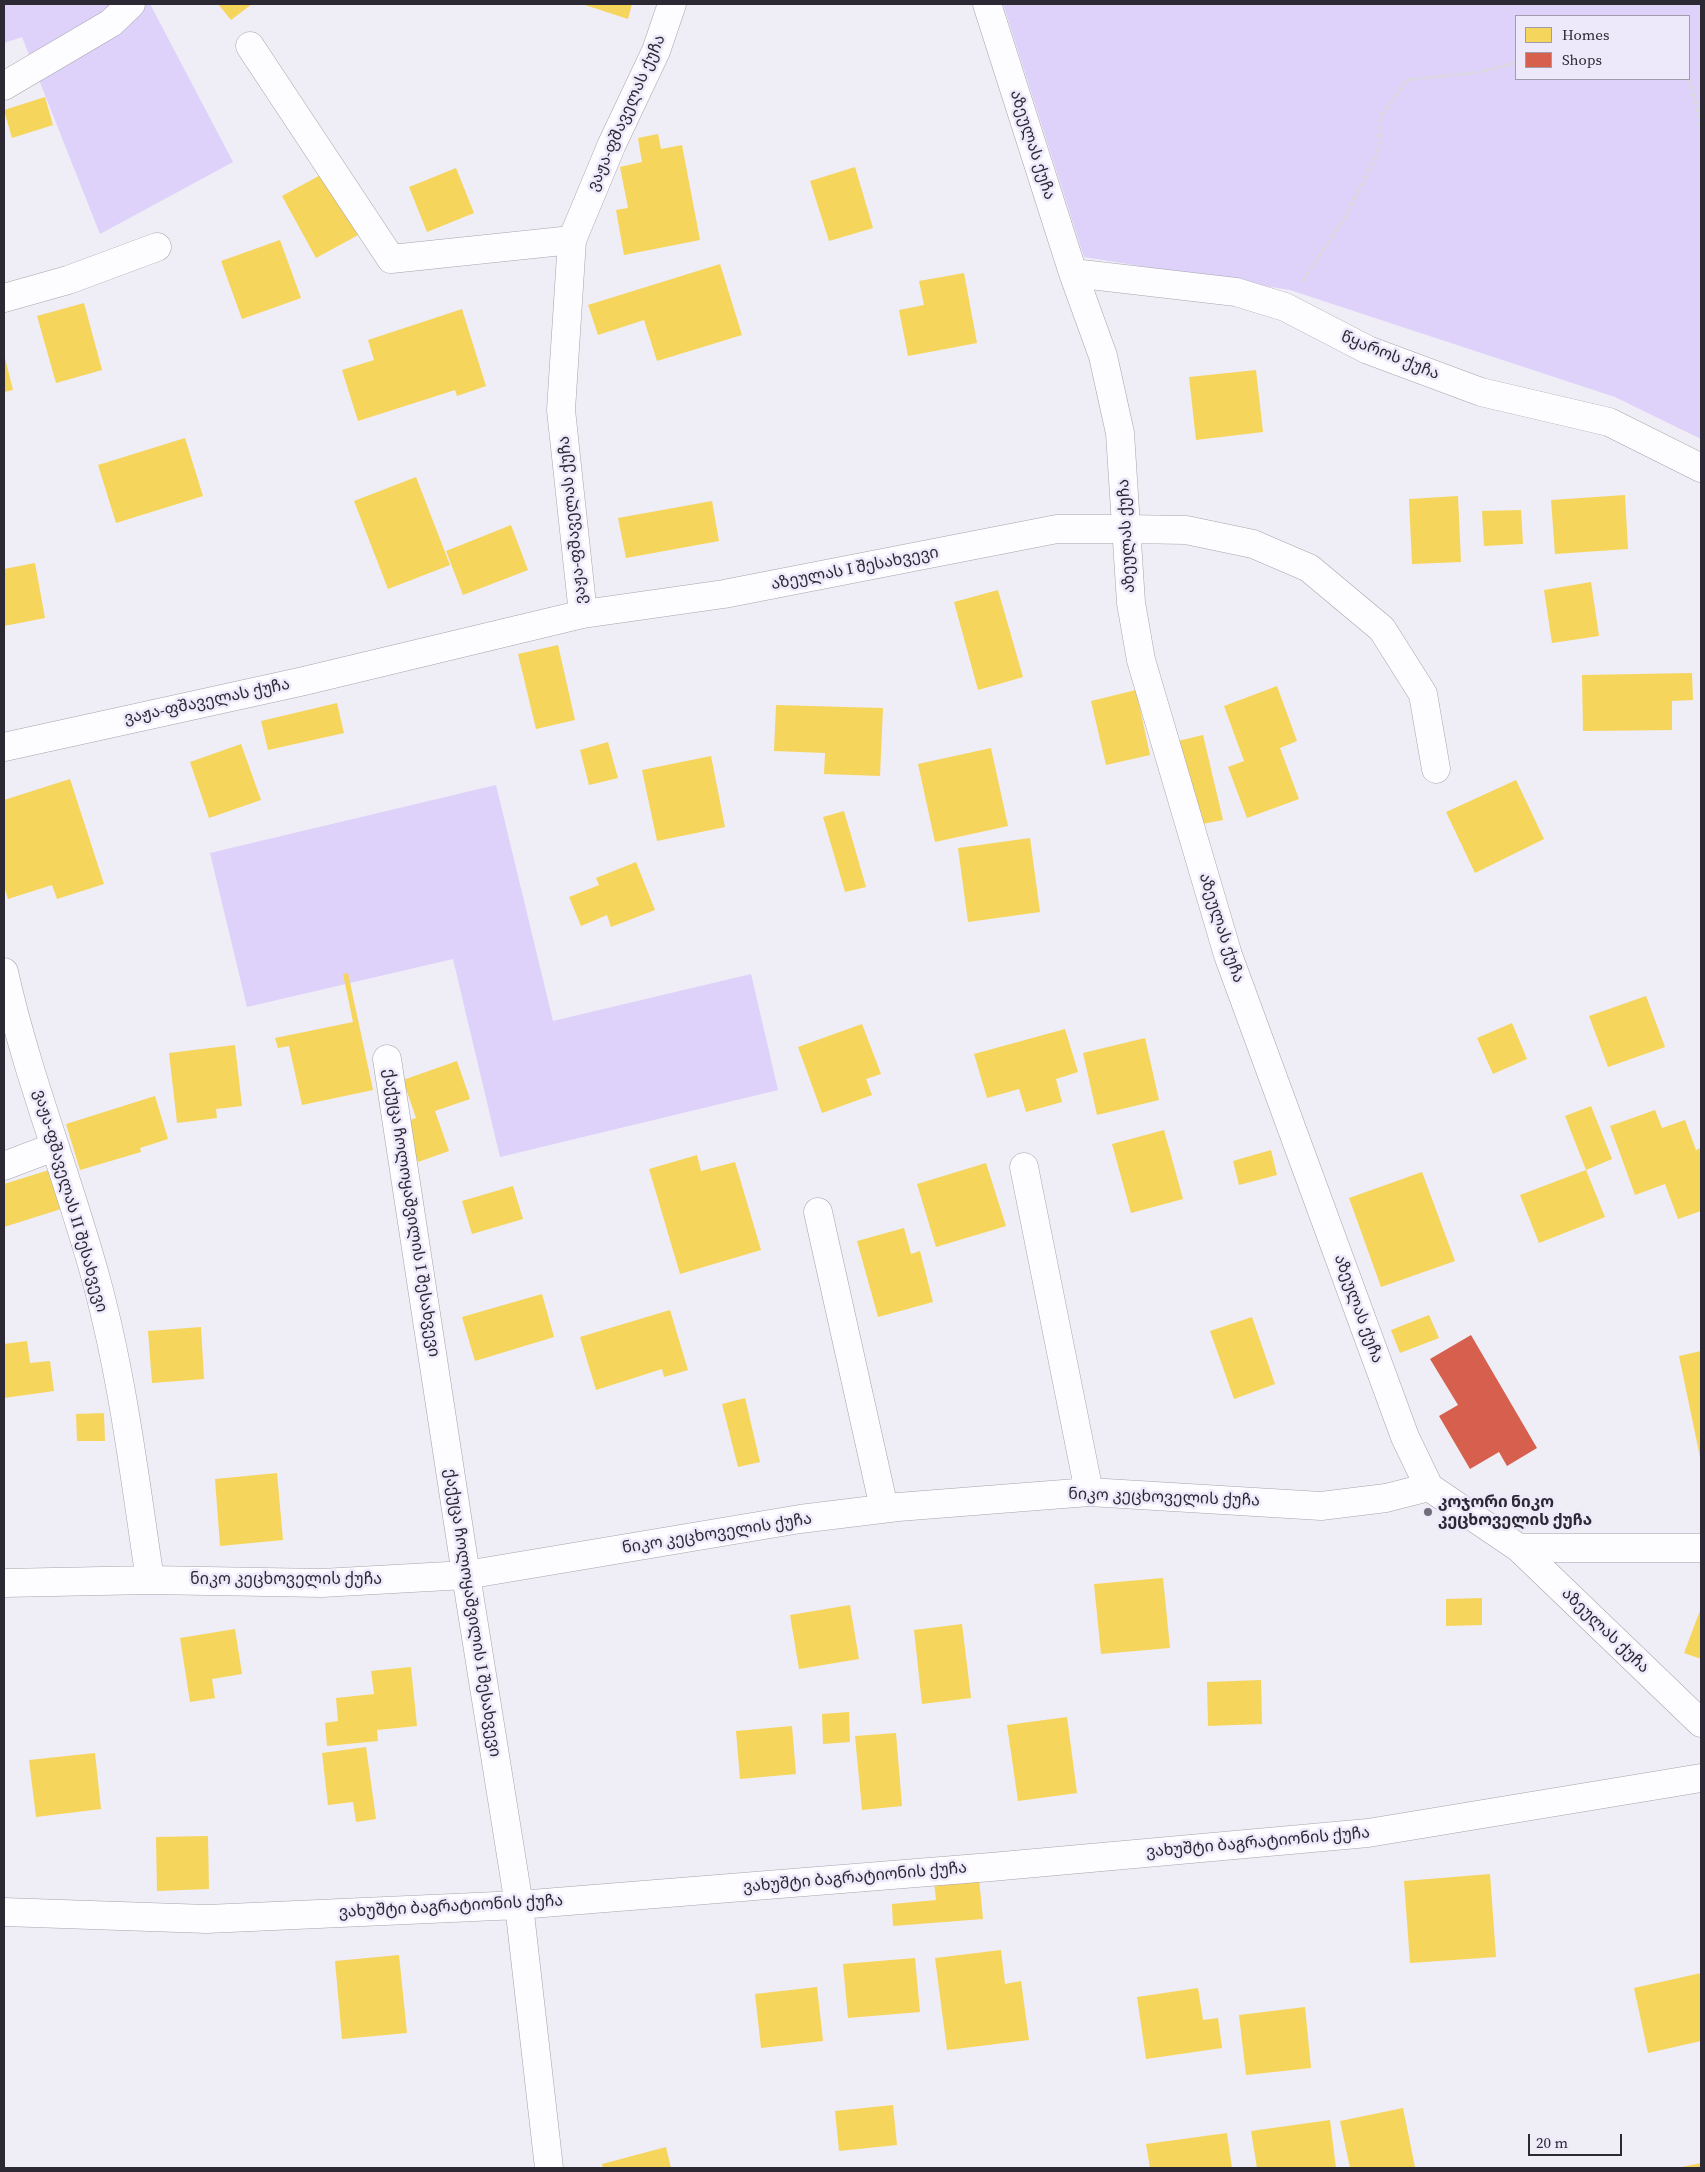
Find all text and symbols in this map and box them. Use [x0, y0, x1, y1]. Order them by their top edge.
legend [1515, 15, 1690, 80]
text: Homes [1562, 24, 1609, 45]
street label: ვაჟა-ფშაველას ქუჩა [584, 32, 670, 194]
text: Shops [1562, 49, 1602, 70]
street label: აზეულას ქუჩა [1005, 88, 1059, 202]
street label: წყაროს ქუჩა [1338, 328, 1442, 384]
street label: ვაჟა-ფშაველას ქუჩა [555, 435, 591, 605]
street label: აზეულას ქუჩა [1114, 478, 1140, 594]
street label: აზეულას I შესახვევი [770, 543, 940, 595]
street label: ვაჟა-ფშაველას ქუჩა [122, 675, 292, 729]
street label: აზეულას ქუჩა [1194, 871, 1248, 985]
street label: ქაქუცა ჩოლოყაშვილის I შესახვევი [379, 1067, 443, 1359]
street label: ვაჟა-ფშაველას II შესახვევი [29, 1087, 111, 1315]
street label: აზეულას ქუჩა [1329, 1252, 1387, 1366]
street label: ქაქუცა ჩოლოყაშვილის I შესახვევი [440, 1467, 504, 1759]
street label: ნიკო კეცხოველის ქუჩა [1068, 1485, 1260, 1511]
place label: კოჯორი ნიკო კეცხოველის ქუჩა [1438, 1493, 1592, 1531]
marker: კოჯორი ნიკო კეცხოველის ქუჩა [1422, 1506, 1434, 1518]
street label: ნიკო კეცხოველის ქუჩა [621, 1510, 813, 1558]
street label: ნიკო კეცხოველის ქუჩა [190, 1570, 382, 1590]
street label: აზეულას ქუჩა [1557, 1584, 1653, 1678]
street label: ვახუშტი ბაგრატიონის ქუჩა [1145, 1824, 1371, 1862]
street label: ვახუშტი ბაგრატიონის ქუჩა [742, 1859, 968, 1897]
street label: ვახუშტი ბაგრატიონის ქუჩა [338, 1892, 564, 1922]
scale bar [1530, 2124, 1624, 2156]
text: 20 m [1536, 2132, 1568, 2153]

